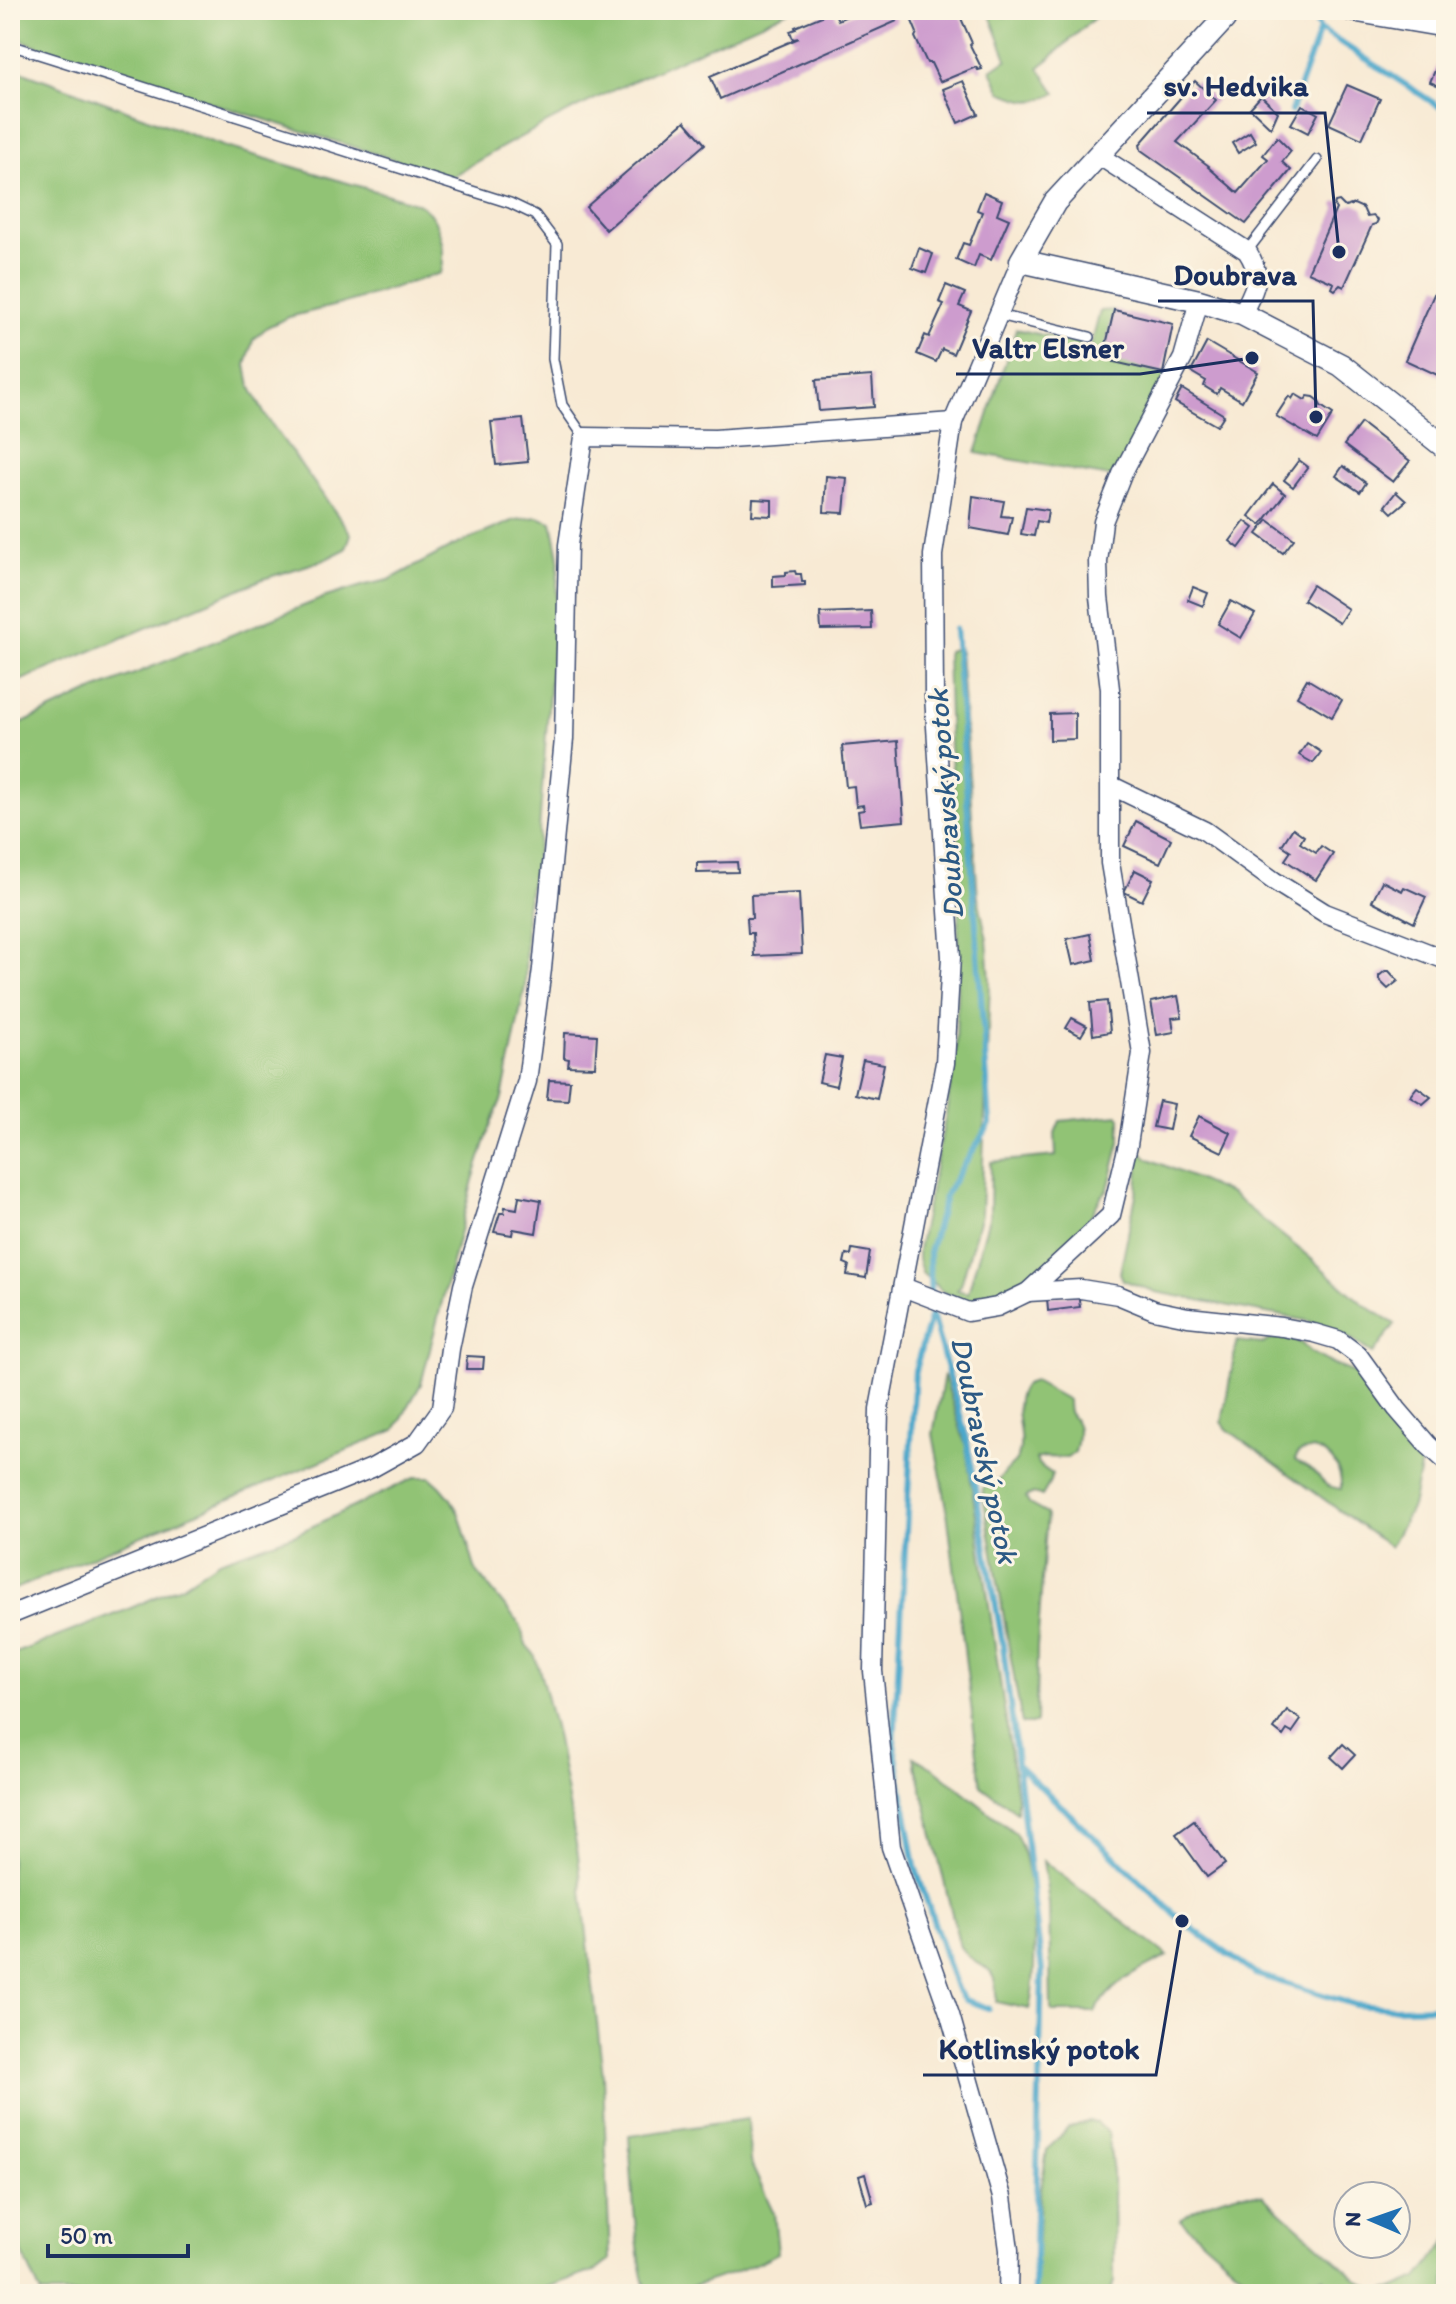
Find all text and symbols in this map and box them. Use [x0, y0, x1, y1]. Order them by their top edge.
callout: sv. Hedvika [1147, 59, 1325, 113]
text: sv. Hedvika [1163, 67, 1309, 104]
callout: Doubrava [1158, 247, 1313, 301]
text: Doubrava [1173, 256, 1297, 293]
callout: Valtr Elsner [956, 320, 1140, 374]
text: Valtr Elsner [972, 329, 1125, 366]
water label: Doubravský potok [918, 686, 971, 920]
water label: Doubravský potok [943, 1333, 1027, 1568]
callout: Kotlinský potok [923, 2021, 1156, 2075]
text: Kotlinský potok [938, 2030, 1140, 2067]
north arrow [1332, 2180, 1412, 2260]
scale bar [48, 2208, 188, 2258]
text: N [1339, 2211, 1366, 2227]
text: 50 m [60, 2221, 113, 2250]

